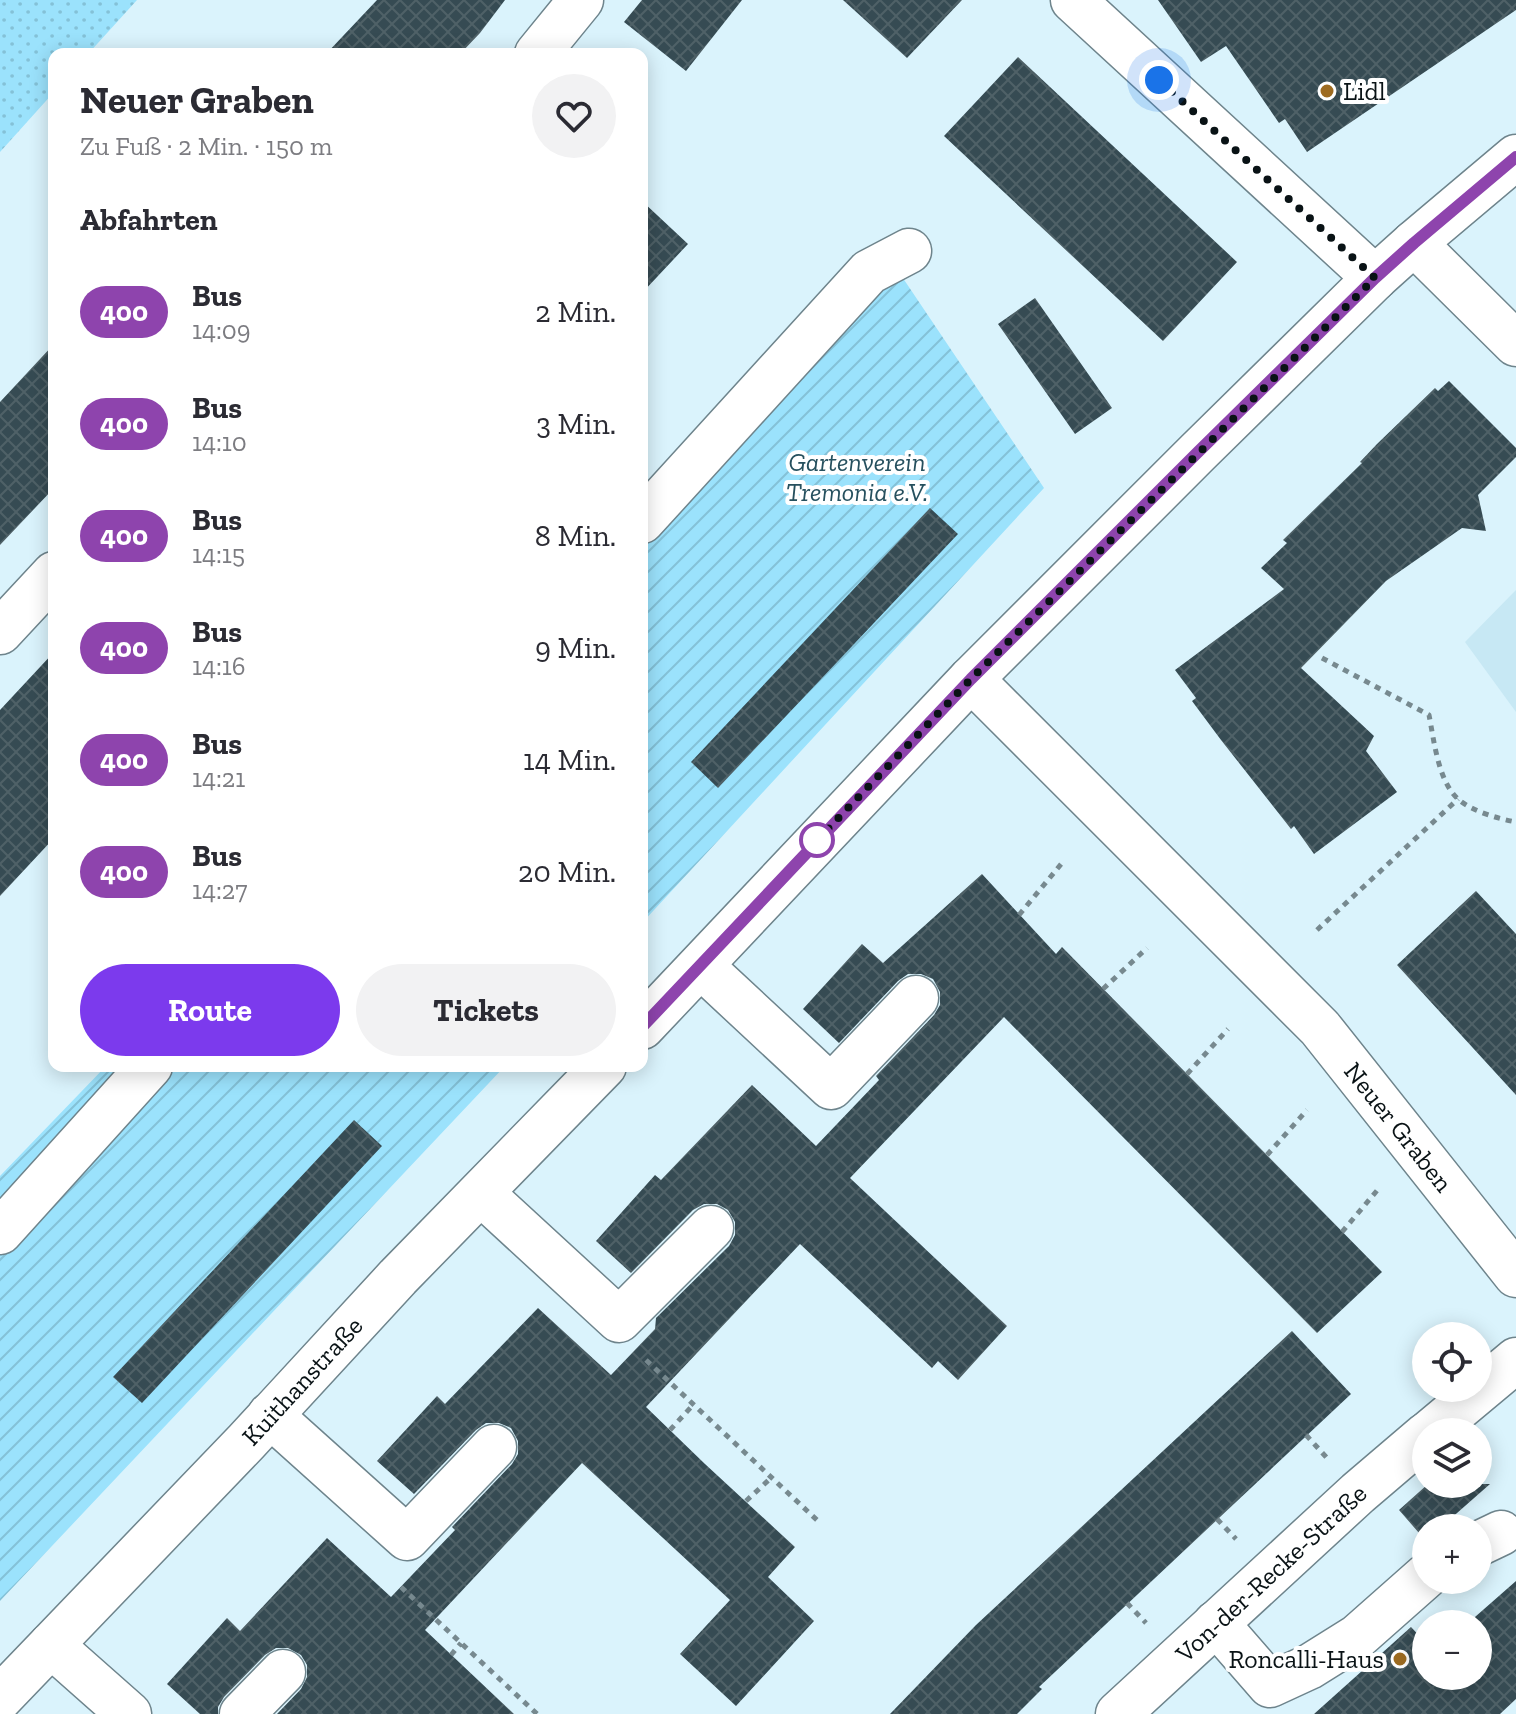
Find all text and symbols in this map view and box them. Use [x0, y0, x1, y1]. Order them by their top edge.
your location [1139, 60, 1179, 100]
button: heart [532, 74, 616, 158]
place label: Lidl [1343, 75, 1386, 107]
text: Neuer Graben [80, 77, 314, 123]
marker: Lidl [1318, 82, 1336, 100]
text: Zu Fuß · 2 Min. · 150 m [80, 130, 332, 162]
text: Abfahrten [80, 202, 218, 238]
text: Bus [192, 278, 242, 314]
text: 2 Min. [535, 294, 616, 330]
text: 400 [100, 295, 148, 328]
text: 14:09 [192, 314, 251, 346]
text: Bus [192, 390, 242, 426]
text: 3 Min. [536, 406, 616, 442]
text: 400 [100, 407, 148, 440]
text: 14:10 [192, 426, 247, 458]
park label: Gartenverein Tremonia e.V. [786, 446, 928, 508]
text: Bus [192, 502, 242, 538]
text: 8 Min. [535, 518, 616, 554]
text: 400 [100, 519, 148, 552]
text: 14:15 [192, 538, 245, 570]
text: Bus [192, 614, 242, 650]
text: 9 Min. [535, 630, 616, 666]
text: 400 [100, 631, 148, 664]
text: 14:16 [192, 650, 246, 682]
text: Bus [192, 726, 242, 762]
text: 14 Min. [523, 742, 616, 778]
text: 400 [100, 743, 148, 776]
text: 14:21 [192, 762, 245, 794]
unlabelled marker [800, 823, 834, 857]
text: Bus [192, 838, 242, 874]
text: 20 Min. [518, 854, 616, 890]
text: 400 [100, 855, 148, 888]
text: 14:27 [192, 874, 247, 906]
button: Route [80, 964, 340, 1056]
button: Tickets [356, 964, 616, 1056]
street label: Neuer Graben [1337, 1056, 1460, 1198]
street label: Kuithanstraße [235, 1310, 369, 1452]
map controls [1412, 1322, 1492, 1690]
button: locate [1412, 1322, 1492, 1402]
button: layers [1412, 1418, 1492, 1498]
street label: Von-der-Recke-Straße [1168, 1477, 1373, 1670]
button: + [1412, 1514, 1492, 1594]
button: − [1412, 1610, 1492, 1690]
place label: Roncalli-Haus [1228, 1643, 1384, 1675]
marker: Roncalli-Haus [1391, 1650, 1409, 1668]

